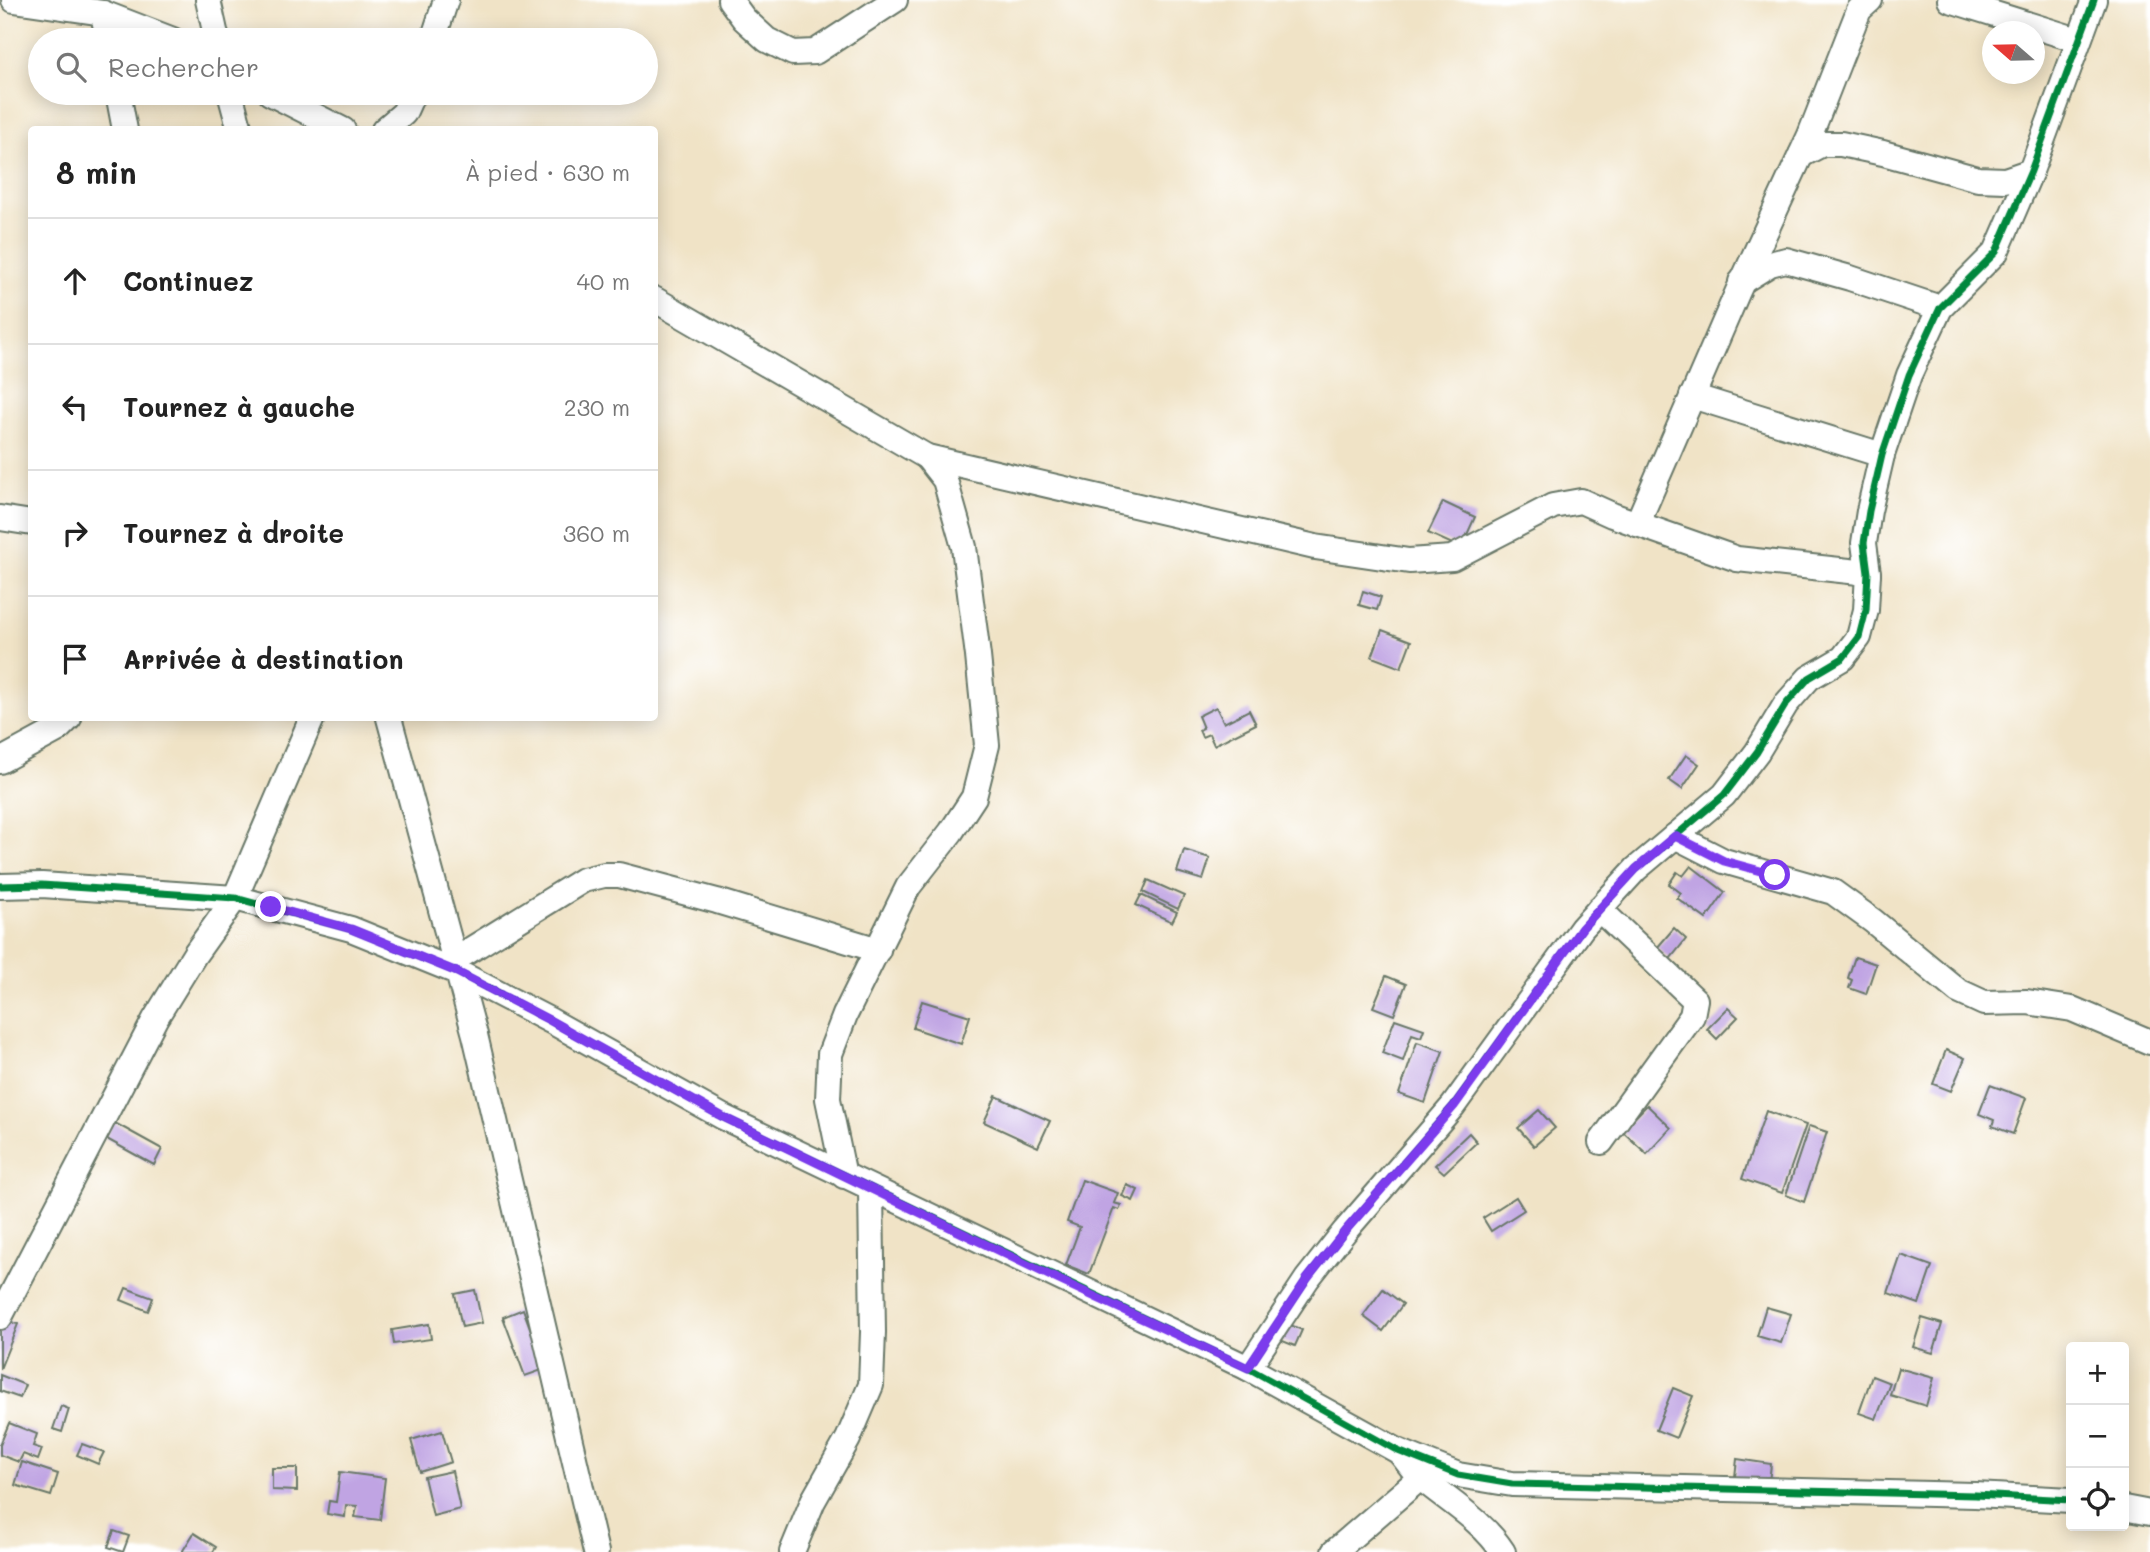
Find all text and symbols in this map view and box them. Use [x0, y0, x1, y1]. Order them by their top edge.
north arrow [1982, 21, 2045, 84]
search box [28, 28, 658, 105]
icon: search [52, 48, 90, 86]
text: Rechercher [108, 50, 259, 84]
text: 8 min [56, 152, 137, 192]
text: À pied · 630 m [465, 157, 630, 187]
icon: ahead [56, 262, 94, 300]
text: Continuez [123, 264, 253, 298]
text: 40 m [577, 266, 630, 296]
icon: left [56, 388, 94, 426]
text: Tournez à gauche [123, 390, 355, 424]
text: 230 m [564, 392, 630, 422]
icon: right [56, 514, 94, 552]
text: Tournez à droite [123, 516, 344, 550]
text: 360 m [563, 518, 630, 548]
icon: arrive [56, 640, 94, 678]
text: Arrivée à destination [123, 642, 403, 676]
route start [1759, 859, 1790, 890]
route end [255, 891, 286, 922]
map controls [2066, 1342, 2129, 1531]
button: + [2066, 1342, 2129, 1405]
button: − [2066, 1405, 2129, 1468]
button: locate [2066, 1468, 2129, 1531]

